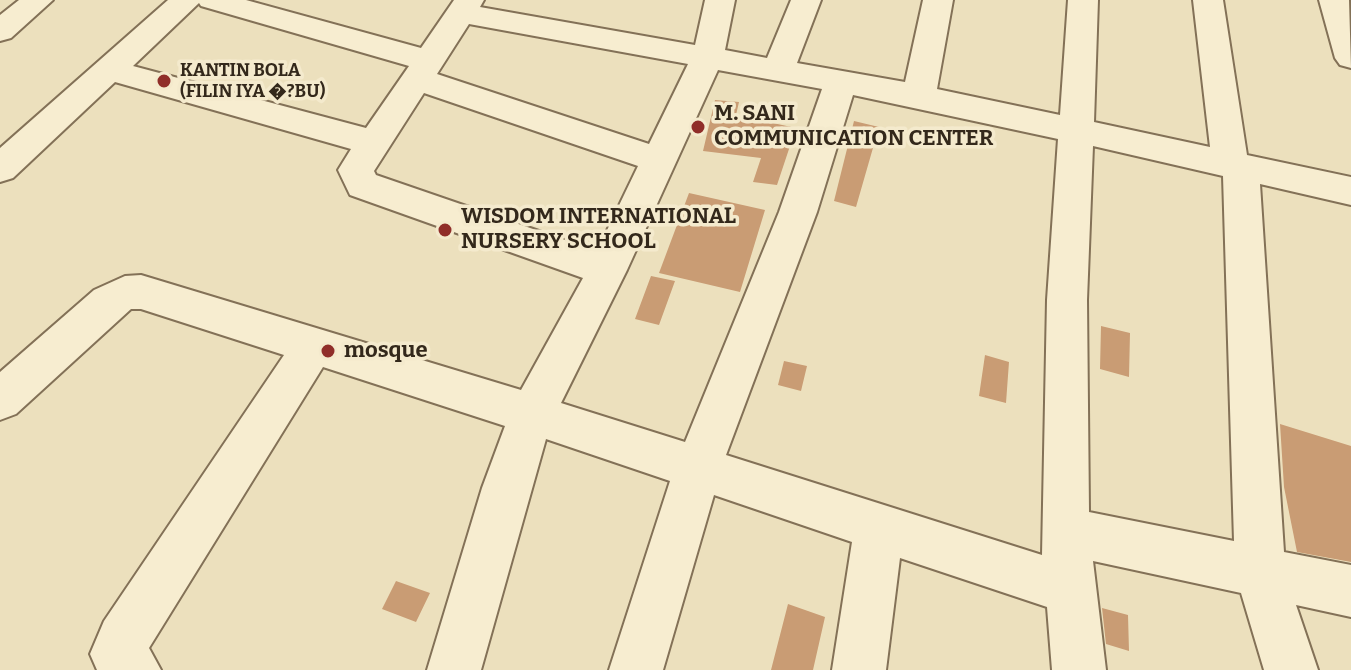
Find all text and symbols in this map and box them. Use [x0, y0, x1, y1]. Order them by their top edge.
place label: KANTIN BOLA (FILIN IYA �?BU) [180, 60, 325, 102]
marker: KANTIN BOLA (FILIN IYA �?BU) [155, 72, 173, 90]
place label: M. SANI COMMUNICATION CENTER [714, 101, 993, 152]
marker: M. SANI COMMUNICATION CENTER [689, 118, 707, 136]
place label: WISDOM INTERNATIONAL NURSERY SCHOOL [461, 204, 736, 256]
marker: WISDOM INTERNATIONAL NURSERY SCHOOL [436, 221, 454, 239]
place label: mosque [344, 338, 427, 364]
marker: mosque [319, 342, 337, 360]

